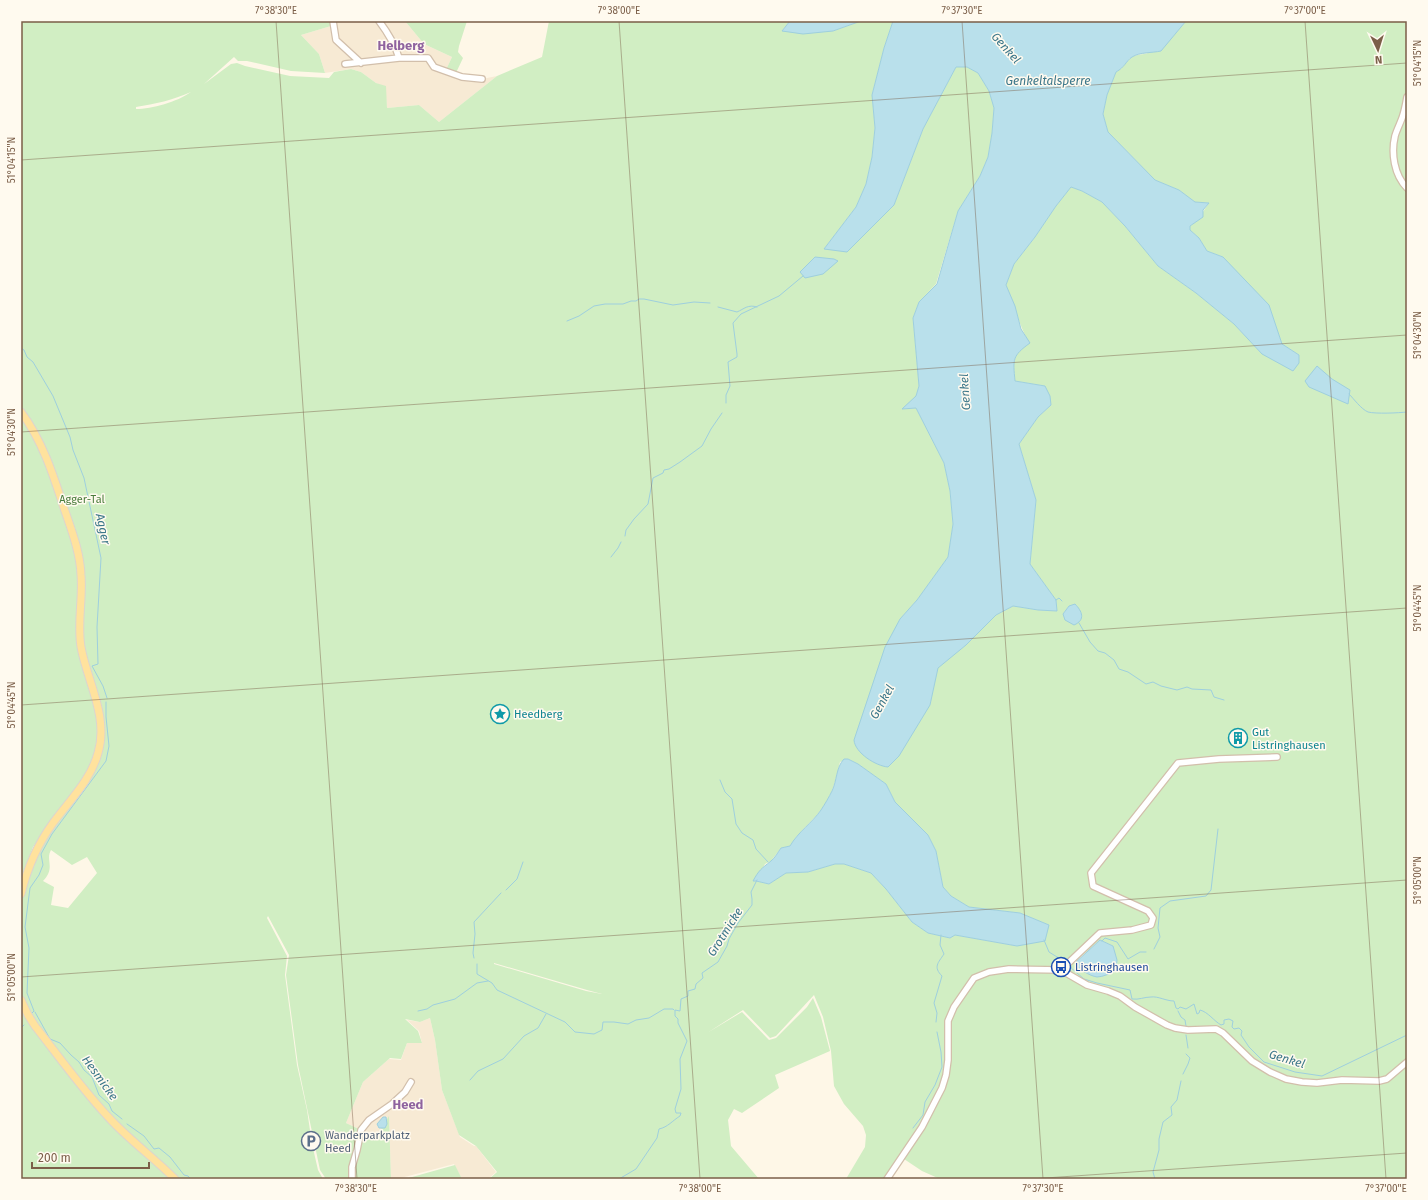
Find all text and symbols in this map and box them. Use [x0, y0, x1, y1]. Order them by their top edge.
text: 7°38'30"E [255, 5, 297, 17]
text: 7°38'00"E [598, 5, 640, 17]
text: 7°37'30"E [941, 5, 983, 17]
text: 7°37'00"E [1284, 5, 1326, 17]
water label: Genkel [988, 30, 1024, 66]
north arrow [1358, 30, 1398, 70]
district label: Helberg [378, 38, 425, 53]
text: 51°04'15"N [1412, 40, 1424, 86]
text: N [1375, 53, 1383, 66]
water label: Genkeltalsperre [1006, 74, 1090, 88]
text: 51°04'15"N [6, 137, 18, 183]
text: 51°04'30"N [1412, 311, 1424, 359]
water label: Genkel [957, 373, 973, 411]
text: 51°04'30"N [6, 408, 18, 456]
park label: Agger-Tal [59, 493, 105, 506]
water label: Agger [93, 511, 113, 546]
text: 51°04'45"N [1412, 585, 1424, 632]
text: 51°04'45"N [6, 682, 18, 729]
water label: Genkel [867, 682, 897, 722]
place icon: Heedberg [489, 703, 511, 725]
place label: Heedberg [514, 708, 563, 721]
place label: Gut Listringhausen [1252, 726, 1326, 752]
building icon: Gut Listringhausen [1227, 727, 1249, 749]
text: 51°05'00"N [1412, 856, 1424, 904]
water label: Grotmicke [705, 905, 745, 959]
text: 51°05'00"N [6, 953, 18, 1001]
bus stop icon: Listringhausen [1050, 956, 1072, 978]
place label: Listringhausen [1075, 961, 1149, 974]
water label: Genkel [1267, 1047, 1307, 1071]
water label: Hesmicke [79, 1053, 121, 1103]
district label: Heed [393, 1097, 423, 1112]
place label: Wanderparkplatz Heed [325, 1129, 410, 1155]
parking icon: Wanderparkplatz Heed [300, 1130, 322, 1152]
scale bar [32, 1144, 149, 1170]
text: 200 m [38, 1151, 71, 1165]
text: 7°38'30"E [335, 1183, 377, 1195]
text: 7°38'00"E [679, 1183, 721, 1195]
text: 7°37'30"E [1022, 1183, 1064, 1195]
text: 7°37'00"E [1365, 1183, 1407, 1195]

